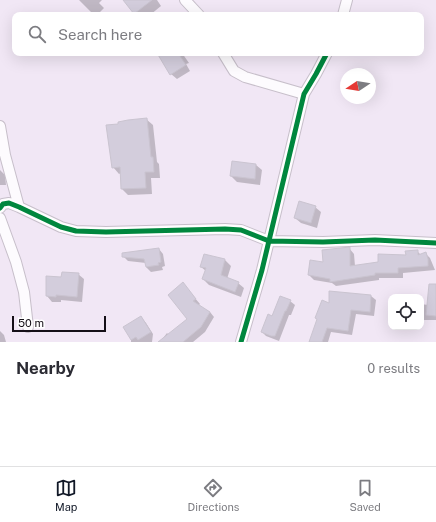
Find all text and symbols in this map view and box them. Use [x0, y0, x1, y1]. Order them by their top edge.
search box [12, 12, 424, 56]
icon: search [26, 23, 48, 45]
text: Search here [58, 26, 142, 43]
north arrow [340, 68, 376, 104]
map controls [388, 294, 424, 330]
button: locate [388, 294, 424, 330]
scale bar [12, 314, 106, 333]
text: 50 m [18, 317, 44, 329]
text: Nearby [16, 358, 75, 378]
text: 0 results [367, 361, 420, 376]
tab: Map [55, 477, 77, 513]
tab: Directions [188, 477, 239, 513]
tab: Saved [349, 477, 381, 513]

